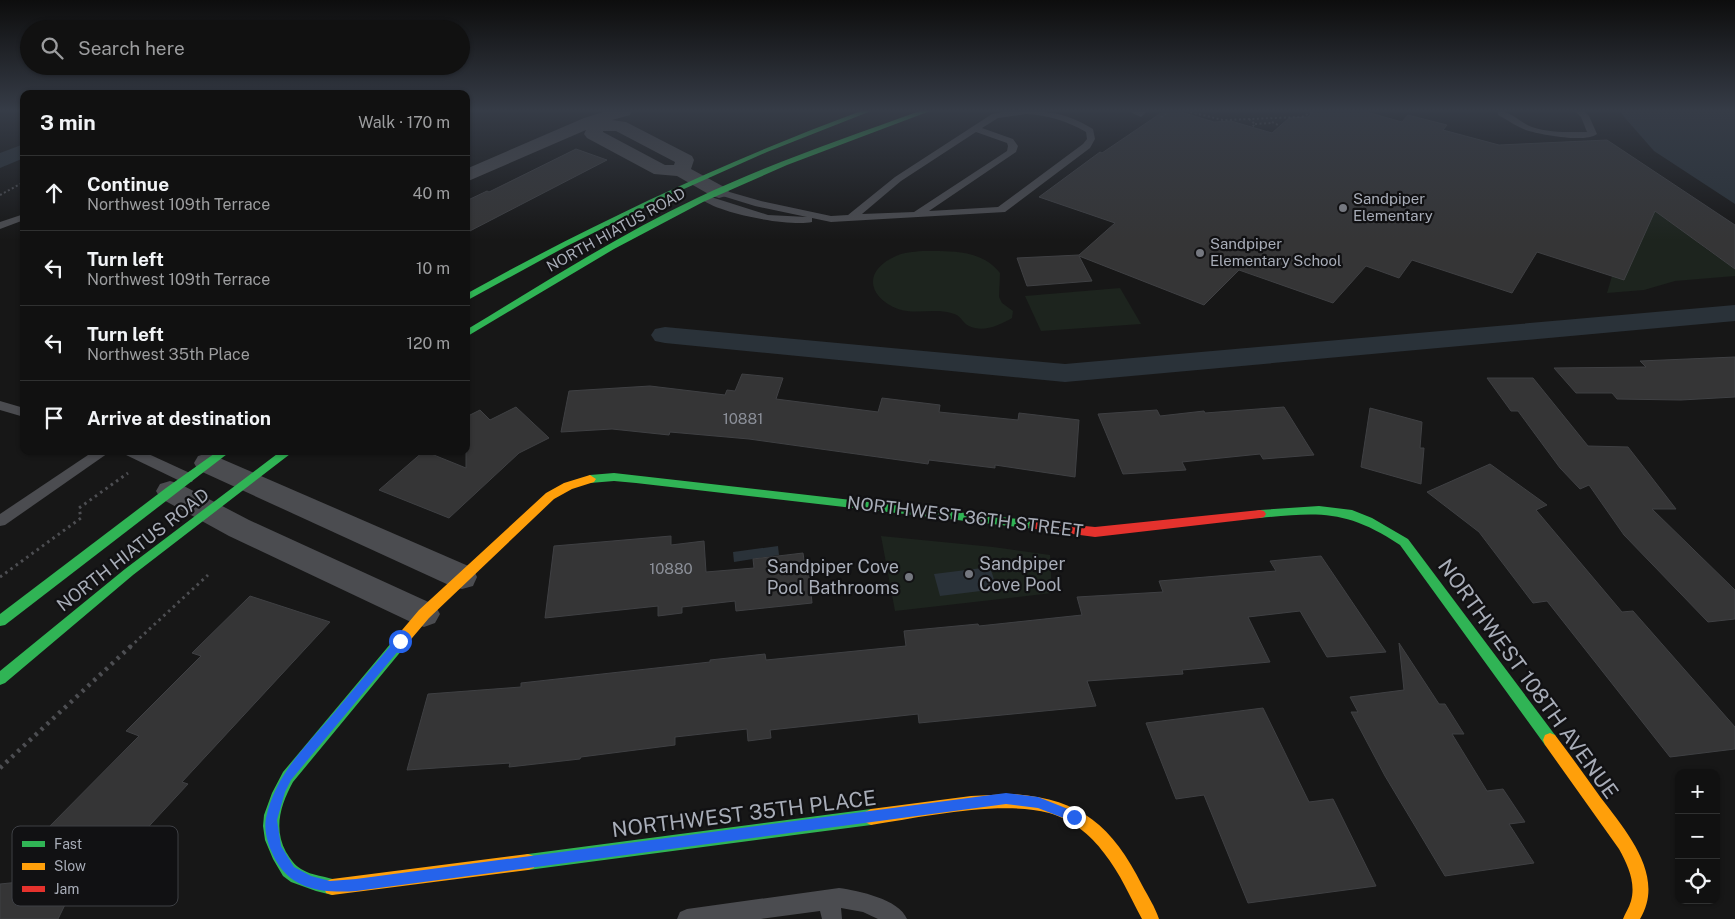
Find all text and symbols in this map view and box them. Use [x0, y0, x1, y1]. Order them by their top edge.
search box [20, 20, 470, 75]
icon: search [38, 34, 66, 62]
text: Search here [78, 37, 185, 59]
text: 3 min [40, 110, 96, 135]
text: Walk · 170 m [358, 113, 450, 132]
text: Continue [87, 173, 169, 195]
icon: ahead [40, 179, 68, 207]
text: 40 m [412, 184, 450, 203]
street label: NORTH HIATUS ROAD [543, 184, 688, 275]
place label: Sandpiper Elementary [1353, 190, 1433, 224]
text: Northwest 109th Terrace [87, 195, 270, 214]
marker: Sandpiper Elementary [1337, 202, 1349, 214]
place label: Sandpiper Elementary School [1210, 235, 1342, 269]
marker: Sandpiper Elementary School [1194, 247, 1206, 259]
text: Turn left [87, 248, 164, 270]
icon: left [40, 254, 68, 282]
text: 10 m [416, 259, 450, 278]
text: Northwest 109th Terrace [87, 270, 270, 289]
text: Turn left [87, 323, 164, 345]
icon: left [40, 329, 68, 357]
text: 120 m [406, 334, 450, 353]
text: Northwest 35th Place [87, 345, 250, 364]
icon: arrive [40, 404, 68, 432]
text: Arrive at destination [87, 407, 271, 429]
house number: 10881 [723, 410, 763, 427]
street label: NORTH HIATUS ROAD [52, 484, 213, 616]
street label: NORTHWEST 36TH STREET [846, 492, 1085, 541]
place label: Sandpiper Cove Pool [979, 553, 1065, 595]
street label: NORTHWEST 108TH AVENUE [1433, 554, 1624, 803]
place label: Sandpiper Cove Pool Bathrooms [767, 556, 899, 598]
house number: 10880 [649, 560, 693, 577]
marker: Sandpiper Cove Pool [963, 568, 975, 580]
marker: Sandpiper Cove Pool Bathrooms [903, 571, 915, 583]
route start [389, 630, 412, 653]
map controls [1675, 769, 1720, 904]
button: + [1675, 769, 1720, 814]
street label: NORTHWEST 35TH PLACE [610, 785, 877, 842]
route end [1063, 806, 1086, 829]
button: − [1675, 814, 1720, 859]
legend [12, 826, 178, 906]
text: Fast [54, 836, 82, 852]
text: Slow [54, 858, 86, 874]
button: locate [1675, 859, 1720, 904]
text: Jam [54, 881, 79, 897]

